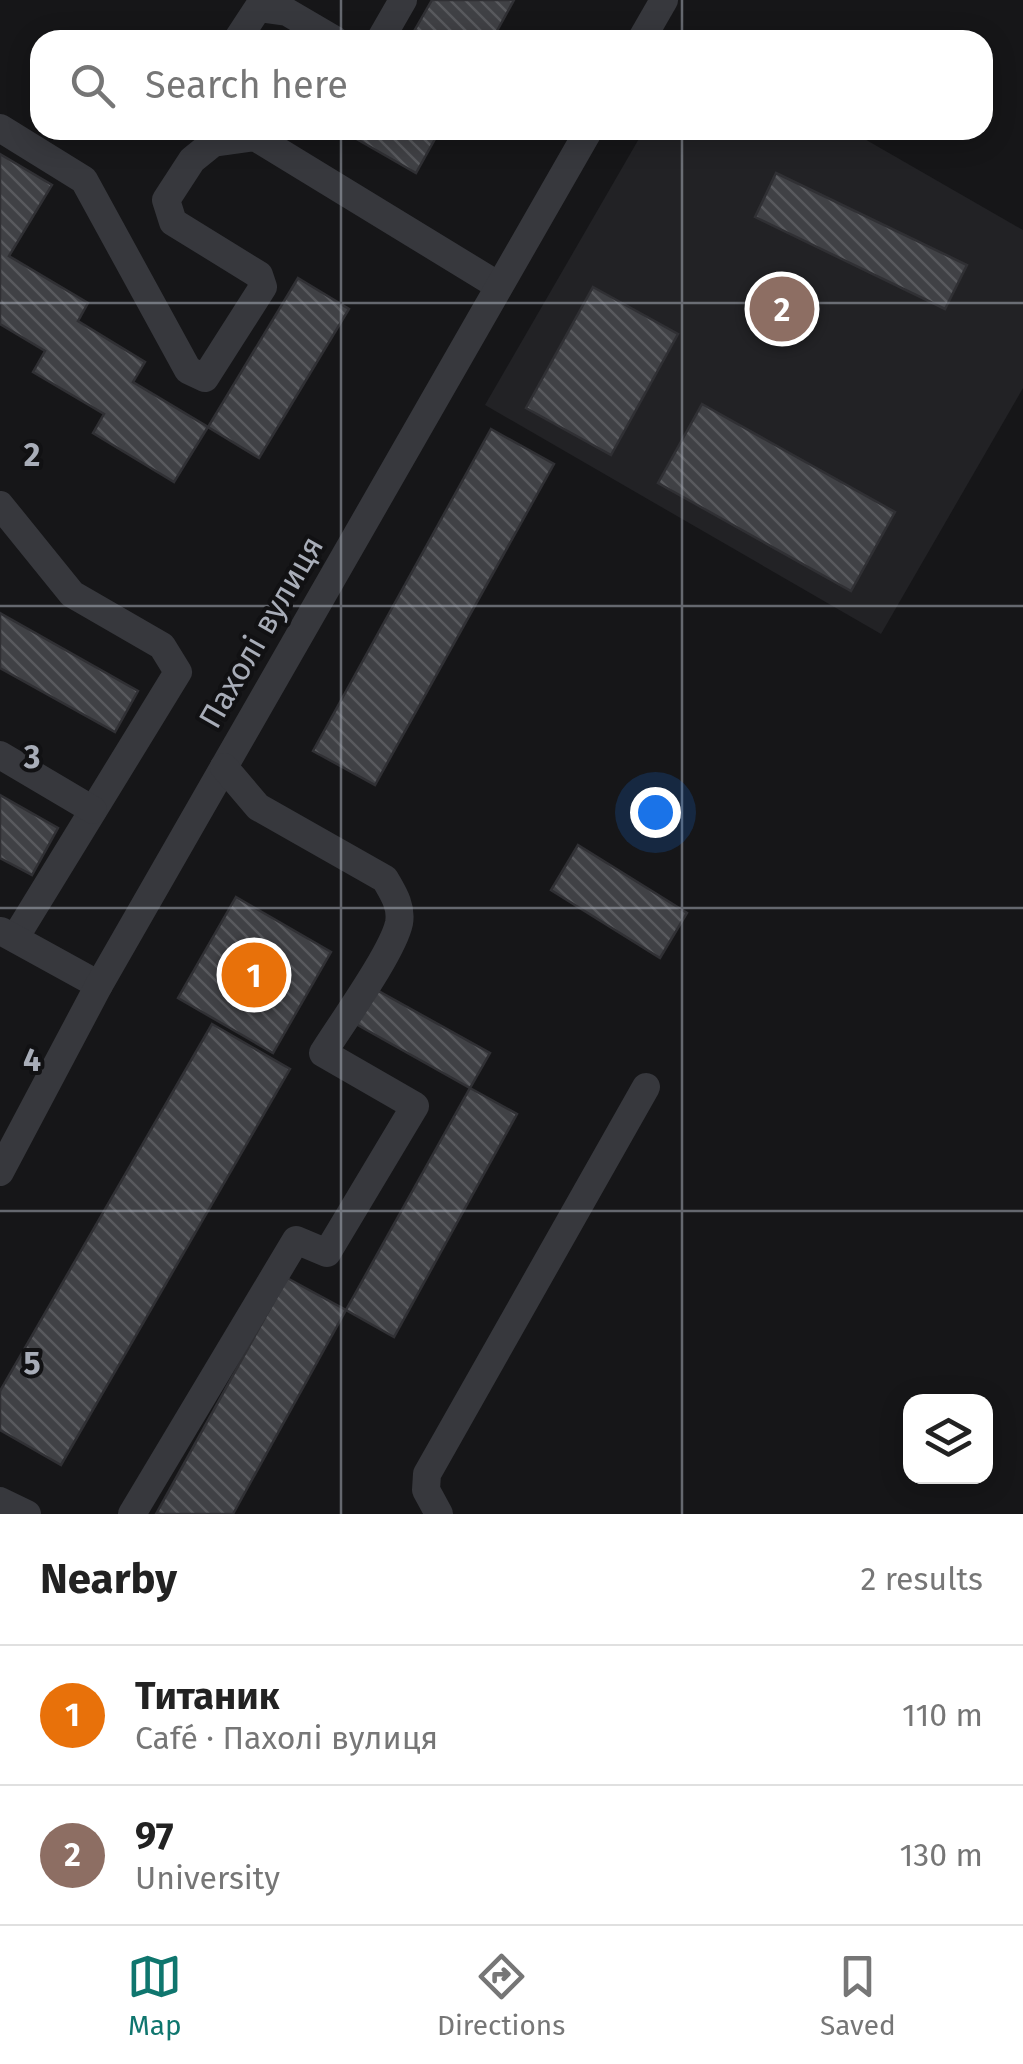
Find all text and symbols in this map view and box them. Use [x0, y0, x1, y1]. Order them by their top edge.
search box [30, 30, 993, 140]
icon: search [65, 58, 120, 113]
text: Search here [145, 62, 348, 108]
pin: 2 [750, 272, 814, 346]
text: 2 [24, 436, 40, 474]
street label: Пахолі вулиця [191, 529, 331, 735]
text: 3 [23, 738, 40, 776]
your location [630, 787, 681, 838]
pin: 1 [222, 938, 286, 1012]
text: 4 [23, 1041, 41, 1079]
text: 5 [23, 1344, 41, 1382]
map controls [903, 1394, 993, 1484]
button: layers [903, 1394, 993, 1484]
text: Nearby [40, 1554, 177, 1604]
text: 2 results [860, 1560, 983, 1598]
text: Титаник [135, 1673, 280, 1719]
text: 1 [65, 1696, 80, 1734]
text: 110 m [902, 1696, 983, 1734]
text: Café · Пахолі вулиця [135, 1719, 438, 1757]
text: 97 [135, 1813, 174, 1859]
text: 2 [64, 1836, 81, 1874]
text: 130 m [899, 1836, 983, 1874]
text: University [135, 1859, 280, 1897]
tab: Map [127, 1949, 182, 2042]
tab: Directions [437, 1949, 565, 2042]
tab: Saved [820, 1949, 896, 2042]

